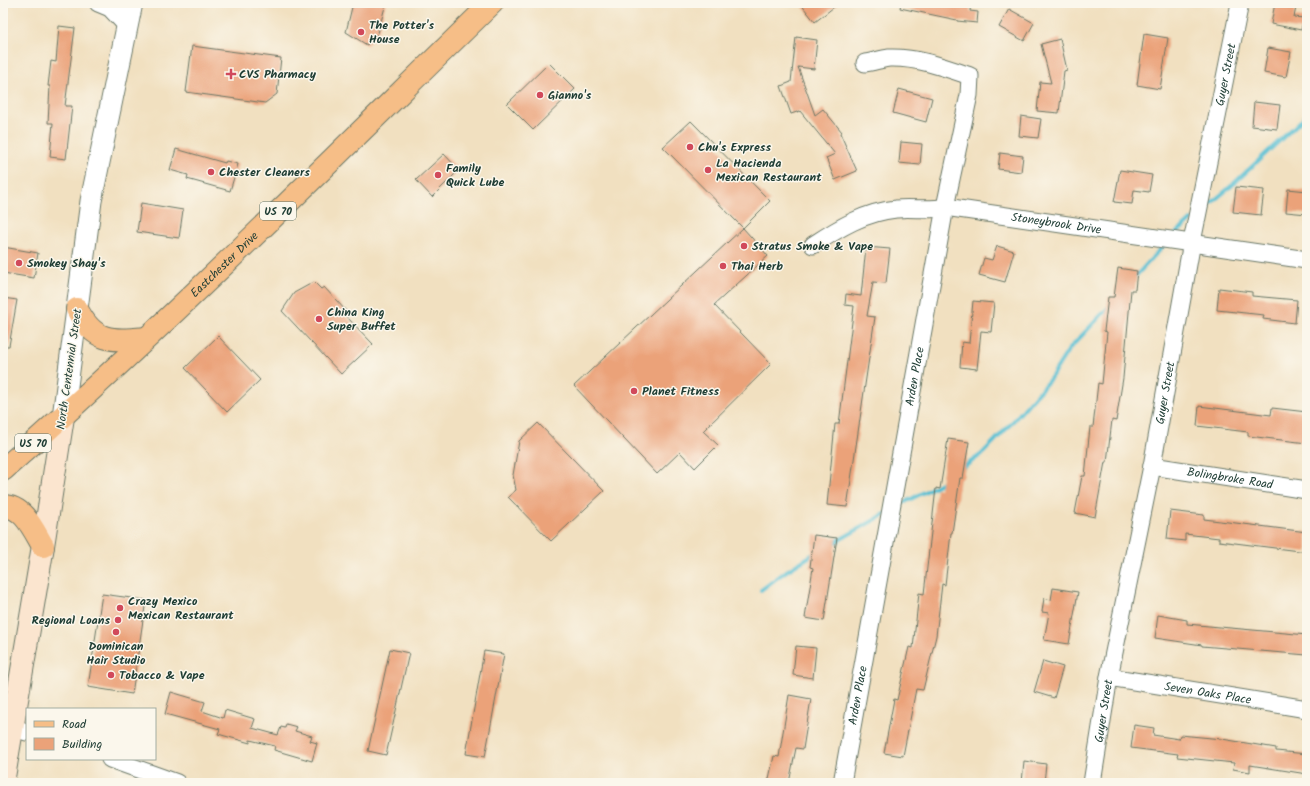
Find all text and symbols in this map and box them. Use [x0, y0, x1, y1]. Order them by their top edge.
place label: The Potter's House [369, 16, 434, 49]
marker: The Potter's House [356, 27, 366, 37]
street label: Guyer Street [1211, 41, 1242, 108]
place label: CVS Pharmacy [239, 65, 317, 84]
marker: CVS Pharmacy [226, 69, 236, 79]
place label: Gianno's [548, 86, 592, 105]
marker: Gianno's [535, 90, 545, 100]
place label: Chu's Express [698, 138, 771, 157]
marker: Chu's Express [685, 142, 695, 152]
place label: La Hacienda Mexican Restaurant [716, 154, 822, 187]
place label: Family Quick Lube [446, 159, 504, 192]
place label: Chester Cleaners [219, 163, 310, 182]
marker: La Hacienda Mexican Restaurant [703, 165, 713, 175]
marker: Chester Cleaners [206, 167, 216, 177]
marker: Family Quick Lube [433, 170, 443, 180]
road number: US 70 [260, 202, 296, 220]
street label: Stoneybrook Drive [1010, 208, 1103, 240]
street label: Eastchester Drive [186, 227, 264, 302]
place label: Stratus Smoke & Vape [752, 237, 873, 256]
marker: Stratus Smoke & Vape [739, 241, 749, 251]
place label: Smokey Shay's [27, 254, 106, 273]
place label: Thai Herb [731, 257, 783, 276]
marker: Smokey Shay's [14, 258, 24, 268]
marker: Thai Herb [718, 261, 728, 271]
place label: China King Super Buffet [327, 303, 396, 336]
street label: North Centennial Street [52, 307, 87, 431]
marker: China King Super Buffet [314, 314, 324, 324]
street label: Arden Place [901, 345, 930, 408]
street label: Guyer Street [1151, 360, 1181, 426]
place label: Planet Fitness [642, 382, 720, 401]
marker: Planet Fitness [629, 386, 639, 396]
road number: US 70 [15, 434, 51, 452]
street label: Bolingbroke Road [1186, 463, 1275, 495]
place label: Crazy Mexico Mexican Restaurant [128, 592, 234, 625]
marker: Crazy Mexico Mexican Restaurant [115, 603, 125, 613]
place label: Regional Loans [32, 611, 110, 630]
marker: Regional Loans [113, 615, 123, 625]
marker: Dominican Hair Studio [111, 627, 121, 637]
place label: Dominican Hair Studio [87, 637, 146, 670]
street label: Arden Place [844, 664, 873, 727]
place label: Tobacco & Vape [119, 666, 205, 685]
marker: Tobacco & Vape [106, 670, 116, 680]
street label: Seven Oaks Place [1163, 677, 1253, 710]
street label: Guyer Street [1090, 678, 1119, 744]
legend [26, 708, 156, 760]
text: Road [62, 715, 87, 734]
text: Building [62, 735, 102, 754]

